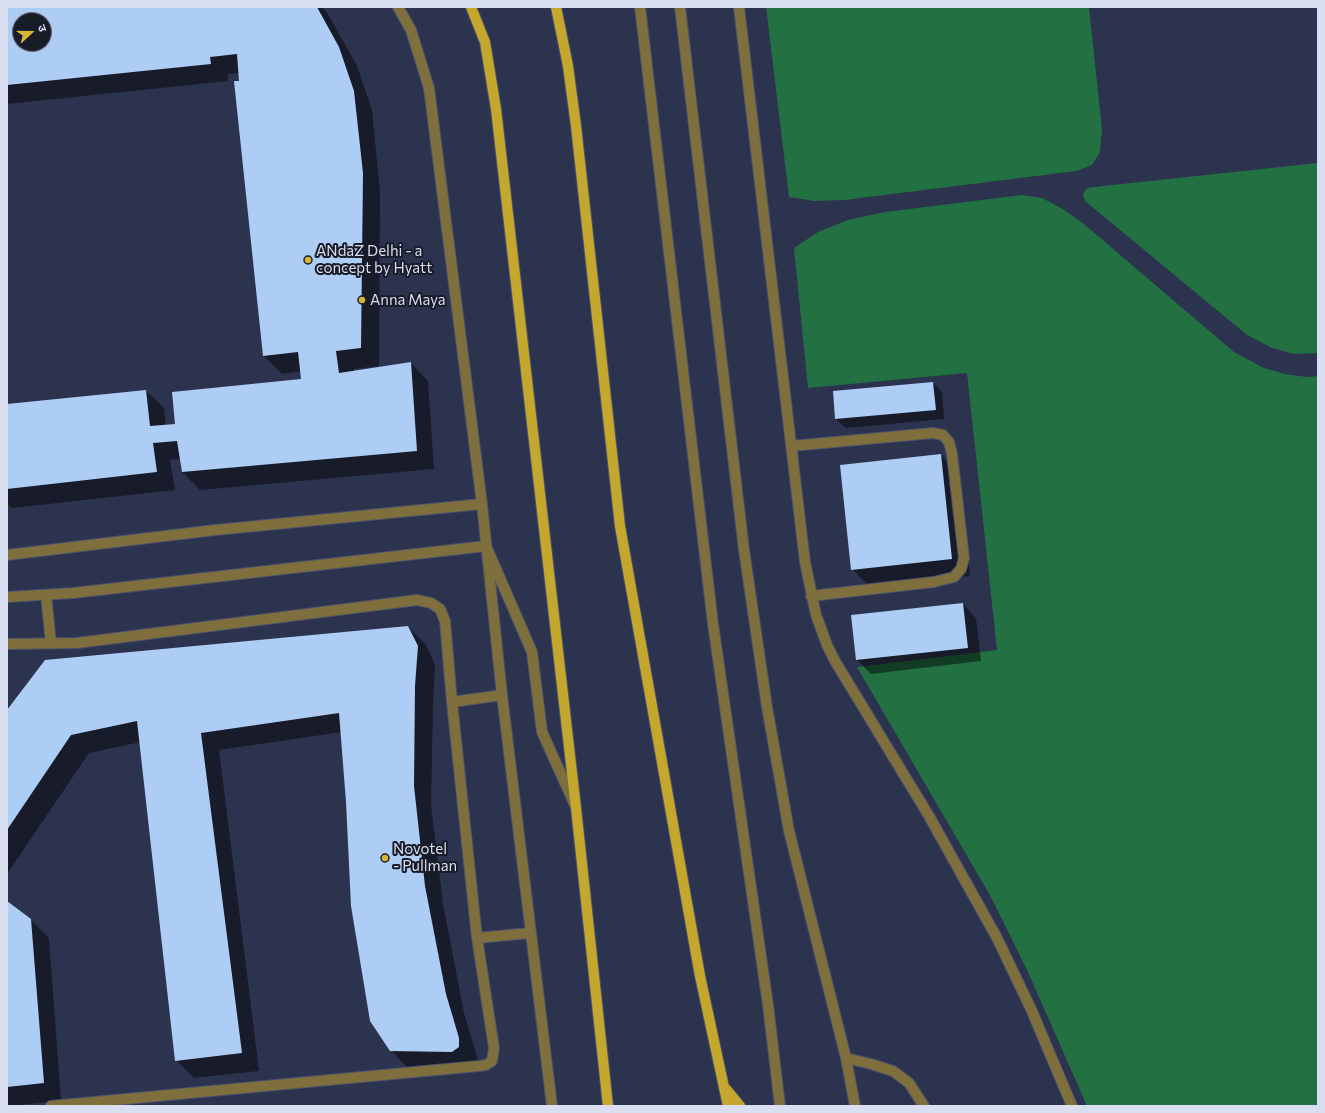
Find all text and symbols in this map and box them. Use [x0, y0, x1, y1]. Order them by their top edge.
north arrow [12, 12, 52, 52]
text: उ [36, 23, 50, 33]
place label: ANdaZ Delhi - a concept by Hyatt [316, 242, 432, 277]
marker: ANdaZ Delhi - a concept by Hyatt [303, 255, 313, 265]
place label: Anna Maya [370, 291, 446, 309]
marker: Anna Maya [357, 295, 367, 305]
place label: Novotel - Pullman [393, 840, 457, 875]
marker: Novotel - Pullman [380, 853, 390, 863]

